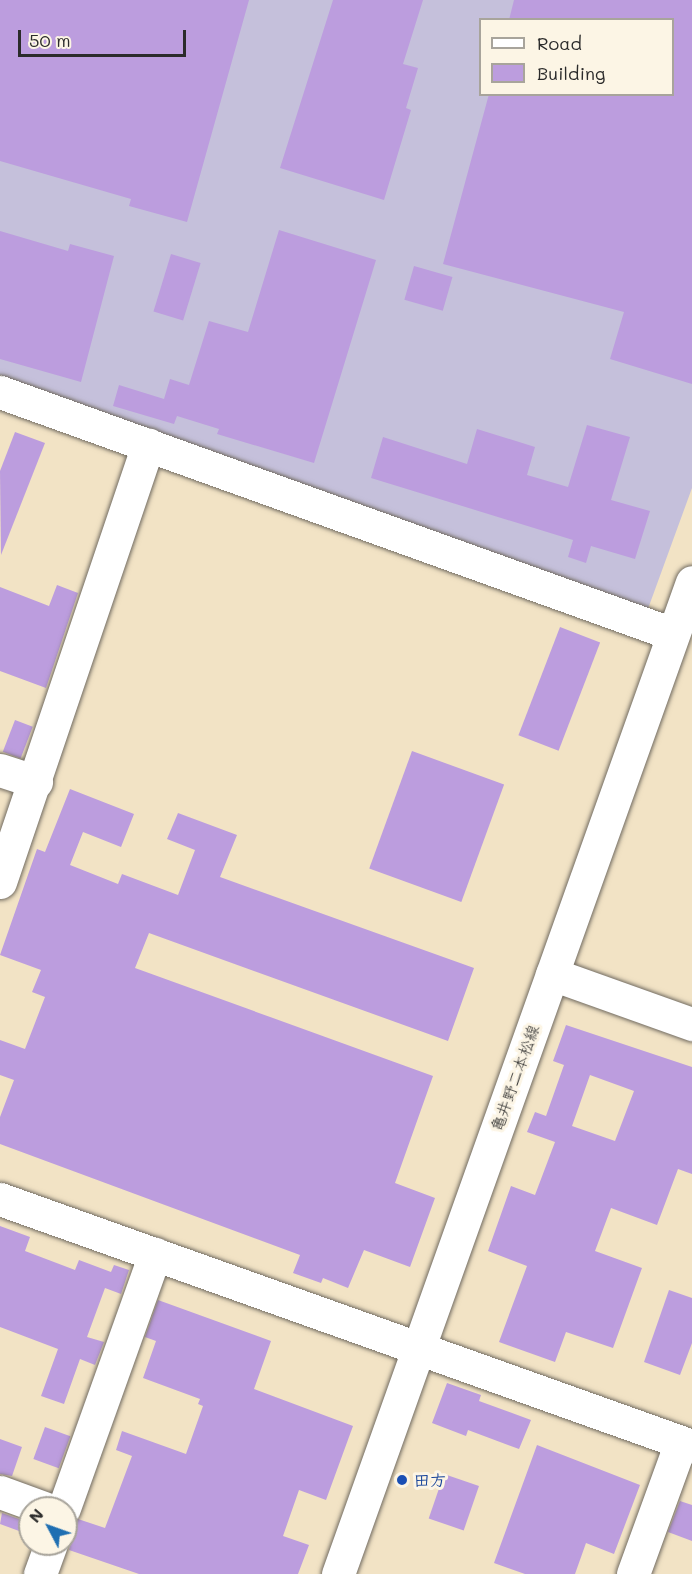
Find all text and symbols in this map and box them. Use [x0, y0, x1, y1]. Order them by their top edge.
scale bar [21, 18, 189, 56]
legend [479, 18, 674, 96]
text: 50 m [29, 28, 71, 52]
text: Road [537, 31, 582, 55]
text: Building [537, 61, 605, 85]
street label: 亀井野二本松線 [487, 1022, 543, 1134]
place label: 田方 [414, 1470, 446, 1490]
marker: 田方 [395, 1473, 409, 1487]
north arrow [18, 1496, 78, 1556]
text: N [24, 1504, 47, 1527]

